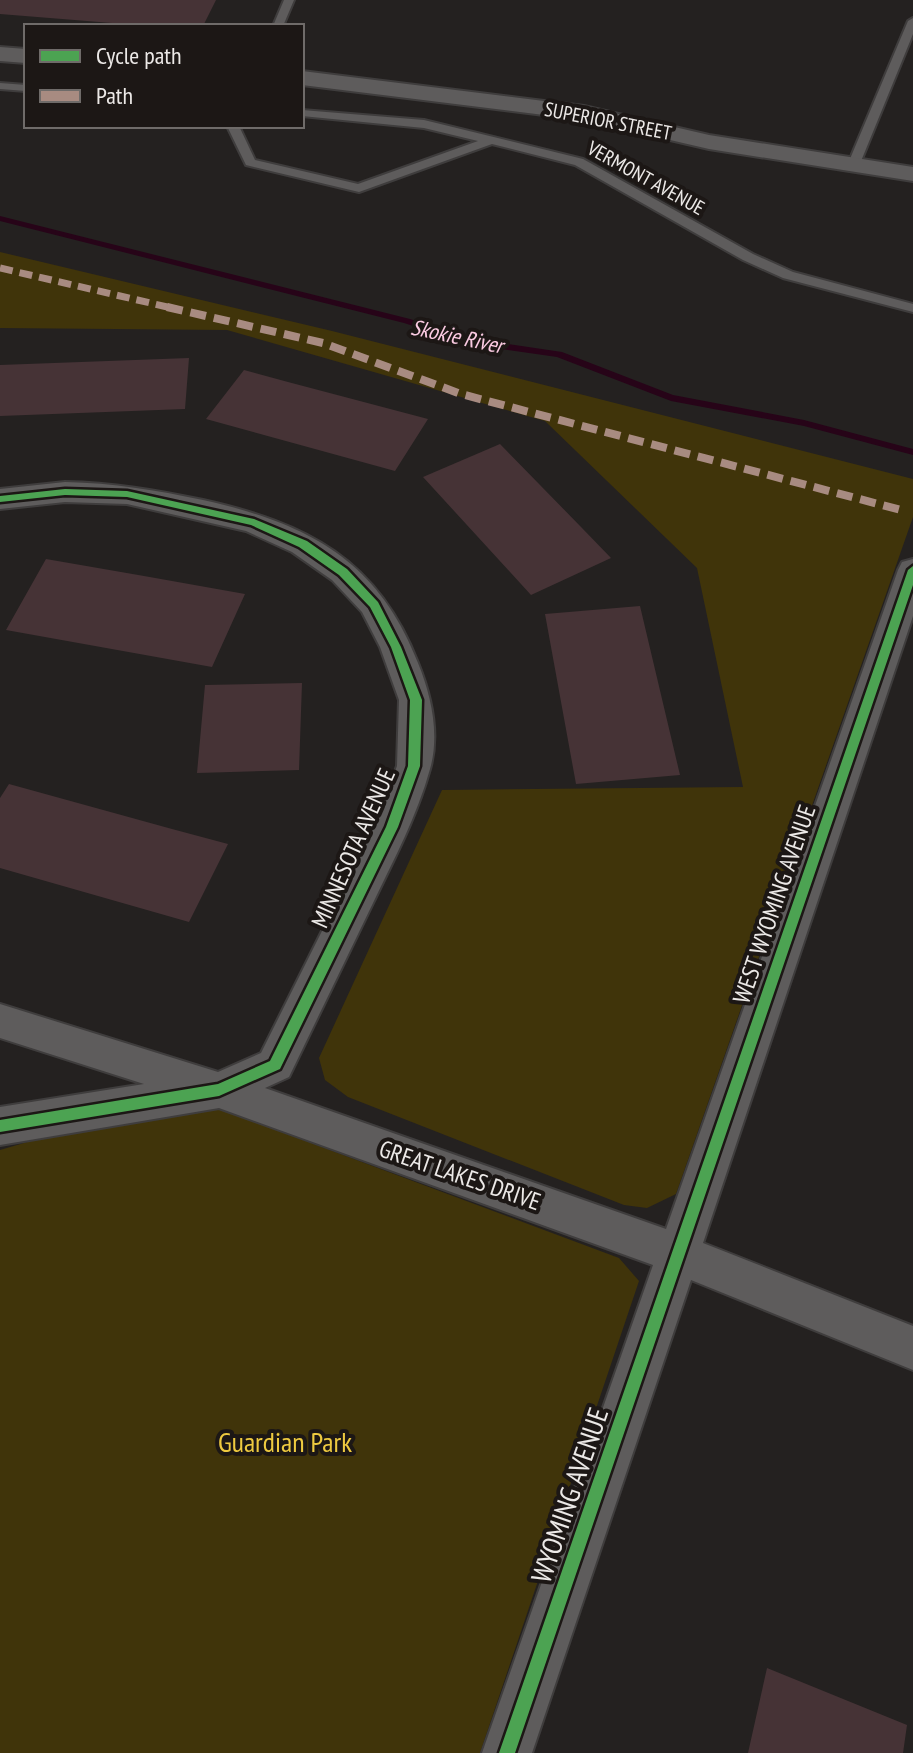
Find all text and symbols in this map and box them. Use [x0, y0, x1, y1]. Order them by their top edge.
legend [24, 24, 304, 128]
text: Cycle path [96, 40, 182, 71]
text: Path [96, 80, 133, 111]
street label: SUPERIOR STREET [542, 96, 674, 146]
street label: VERMONT AVENUE [582, 135, 709, 221]
water label: Skokie River [408, 313, 508, 360]
street label: MINNESOTA AVENUE [304, 763, 402, 933]
street label: WEST WYOMING AVENUE [725, 801, 823, 1007]
street label: GREAT LAKES DRIVE [375, 1133, 545, 1217]
street label: WYOMING AVENUE [522, 1403, 616, 1587]
park label: Guardian Park [218, 1423, 352, 1460]

